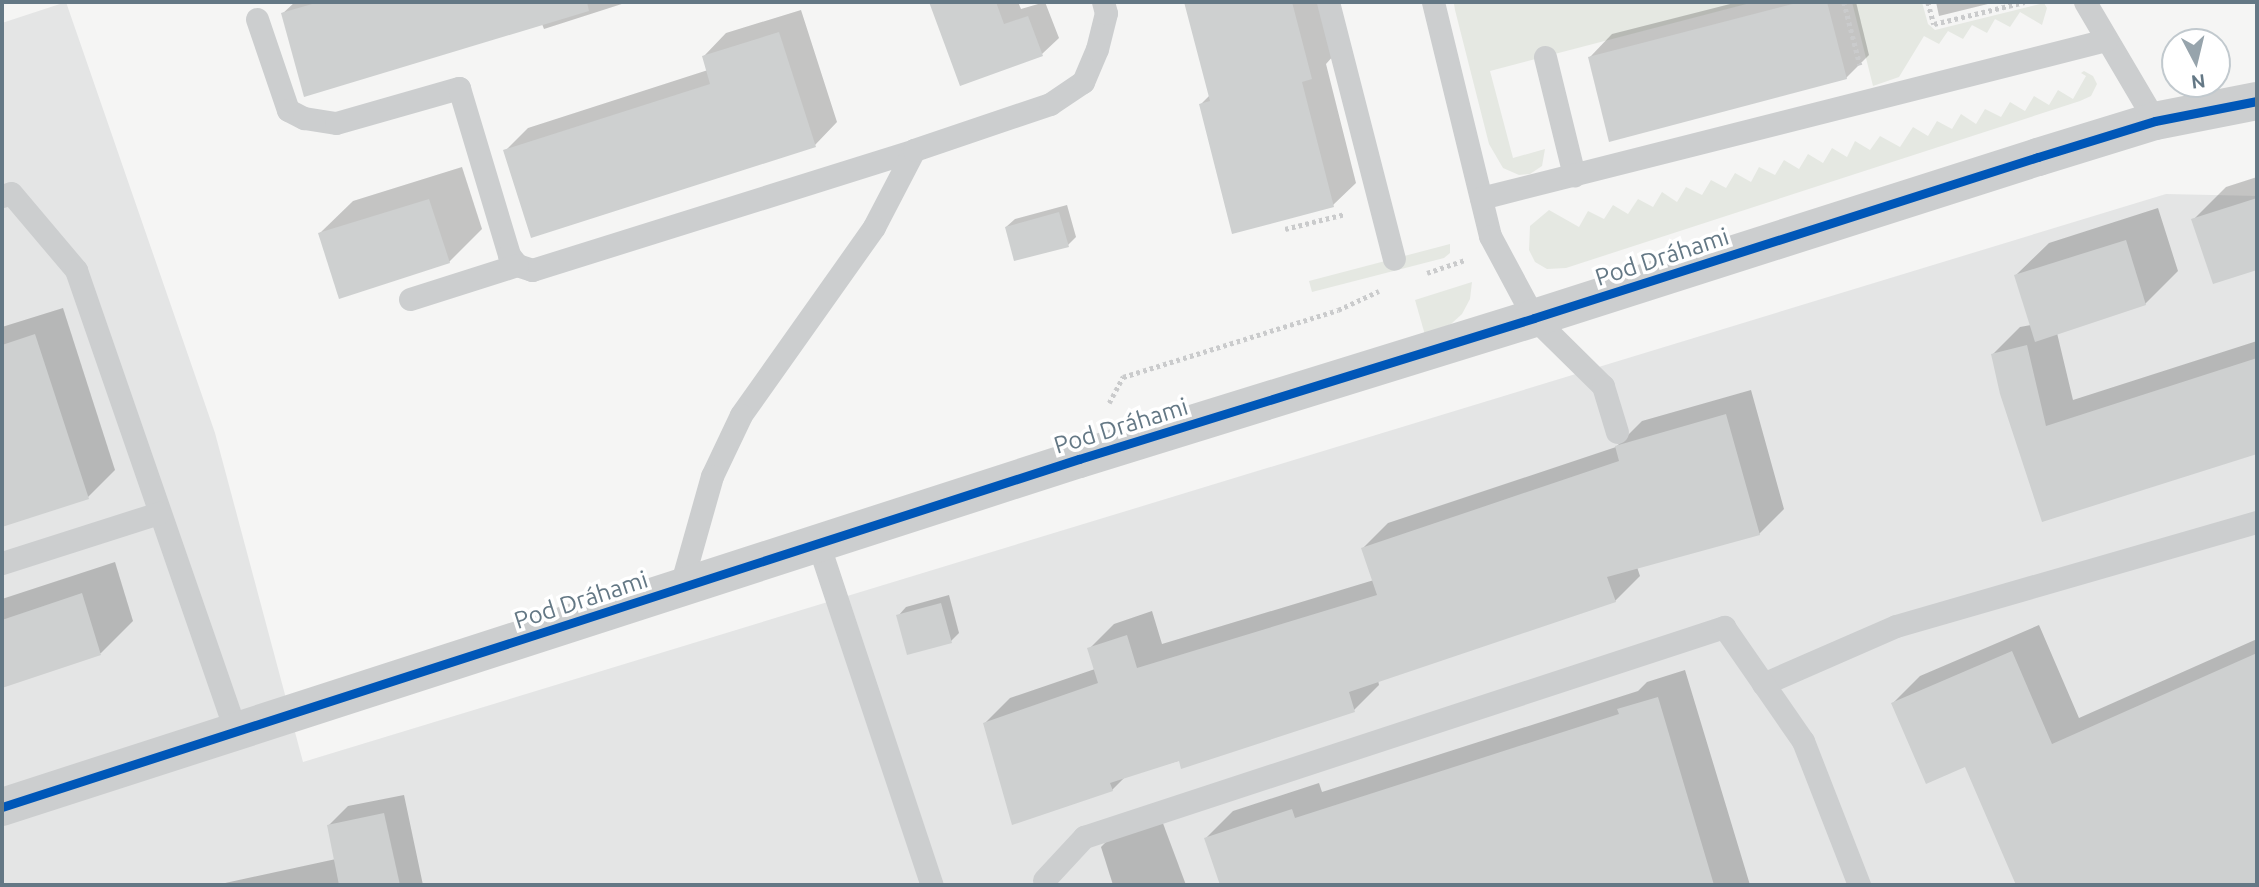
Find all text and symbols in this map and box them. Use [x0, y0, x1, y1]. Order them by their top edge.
north arrow [2161, 28, 2231, 98]
text: N [2190, 70, 2207, 94]
street label: Pod Dráhami [1592, 222, 1732, 292]
street label: Pod Dráhami [1051, 392, 1191, 460]
street label: Pod Dráhami [511, 565, 651, 635]

